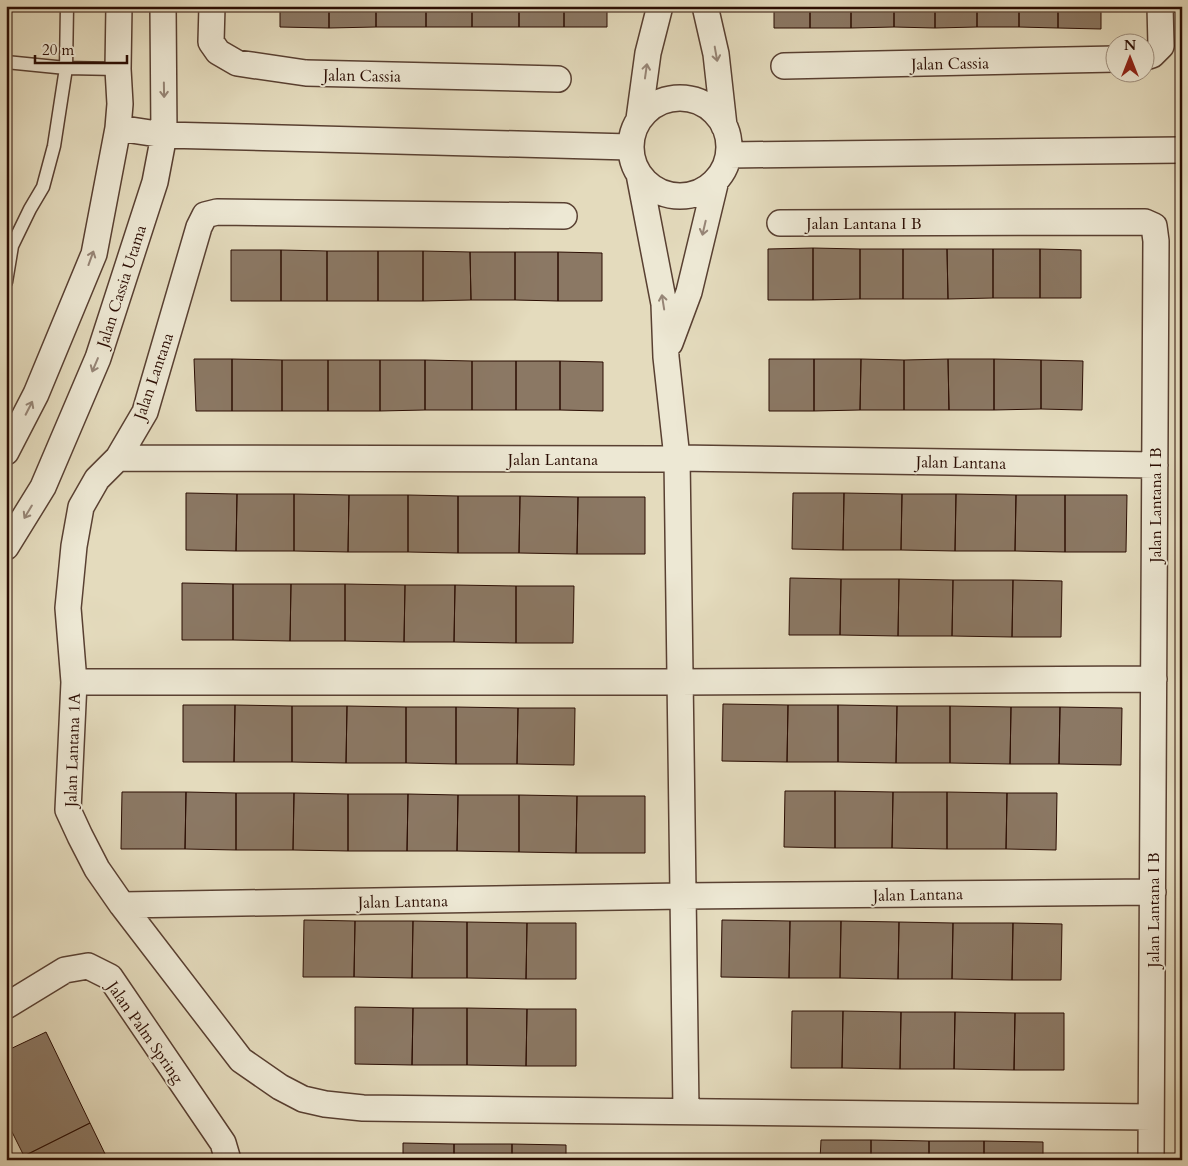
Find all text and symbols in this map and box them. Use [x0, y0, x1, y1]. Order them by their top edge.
scale bar [35, 32, 128, 64]
north arrow [1106, 32, 1156, 82]
text: N [1124, 36, 1136, 55]
text: 20 m [42, 40, 74, 60]
one-way arrow [711, 45, 721, 61]
street label: Jalan Cassia [909, 52, 989, 76]
one-way arrow [641, 63, 651, 79]
street label: Jalan Cassia [321, 64, 401, 88]
one-way arrow [159, 82, 168, 98]
street label: Jalan Lantana I B [804, 213, 922, 235]
one-way arrow [699, 219, 708, 235]
street label: Jalan Cassia Utama [91, 222, 152, 352]
one-way arrow [87, 251, 96, 267]
one-way arrow [658, 294, 668, 310]
street label: Jalan Lantana [128, 330, 179, 425]
one-way arrow [90, 357, 100, 372]
one-way arrow [24, 401, 34, 416]
street label: Jalan Lantana I B [1145, 447, 1167, 565]
street label: Jalan Lantana [506, 449, 598, 471]
street label: Jalan Lantana [914, 451, 1006, 475]
one-way arrow [22, 505, 32, 519]
street label: Jalan Lantana 1A [60, 692, 86, 810]
street label: Jalan Lantana I B [1143, 852, 1165, 970]
street label: Jalan Lantana [871, 883, 963, 907]
street label: Jalan Lantana [356, 890, 448, 914]
street label: Jalan Palm Spring [101, 976, 189, 1088]

